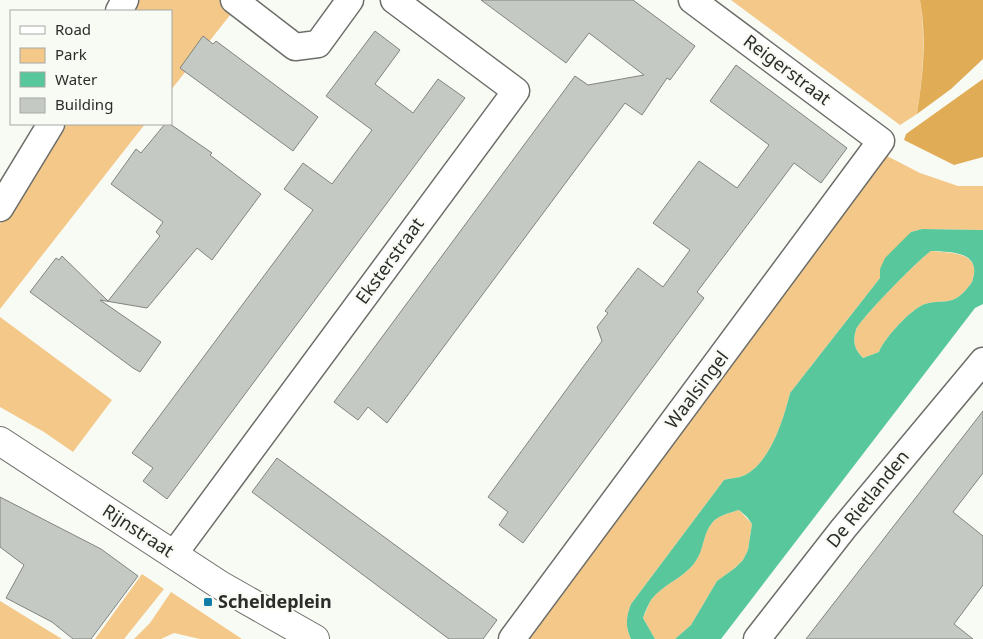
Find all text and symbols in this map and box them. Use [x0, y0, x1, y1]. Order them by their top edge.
legend [10, 10, 172, 125]
text: Road [55, 19, 91, 39]
street label: Reigerstraat [739, 28, 837, 110]
text: Park [55, 44, 87, 64]
text: Water [55, 69, 97, 89]
text: Building [55, 94, 113, 114]
street label: Eksterstraat [350, 212, 429, 308]
street label: Waalsingel [659, 346, 733, 433]
street label: De Rietlanden [821, 445, 914, 552]
street label: Rijnstraat [98, 498, 179, 562]
place label: Scheldeplein [218, 589, 332, 613]
marker: Scheldeplein [202, 596, 214, 608]

